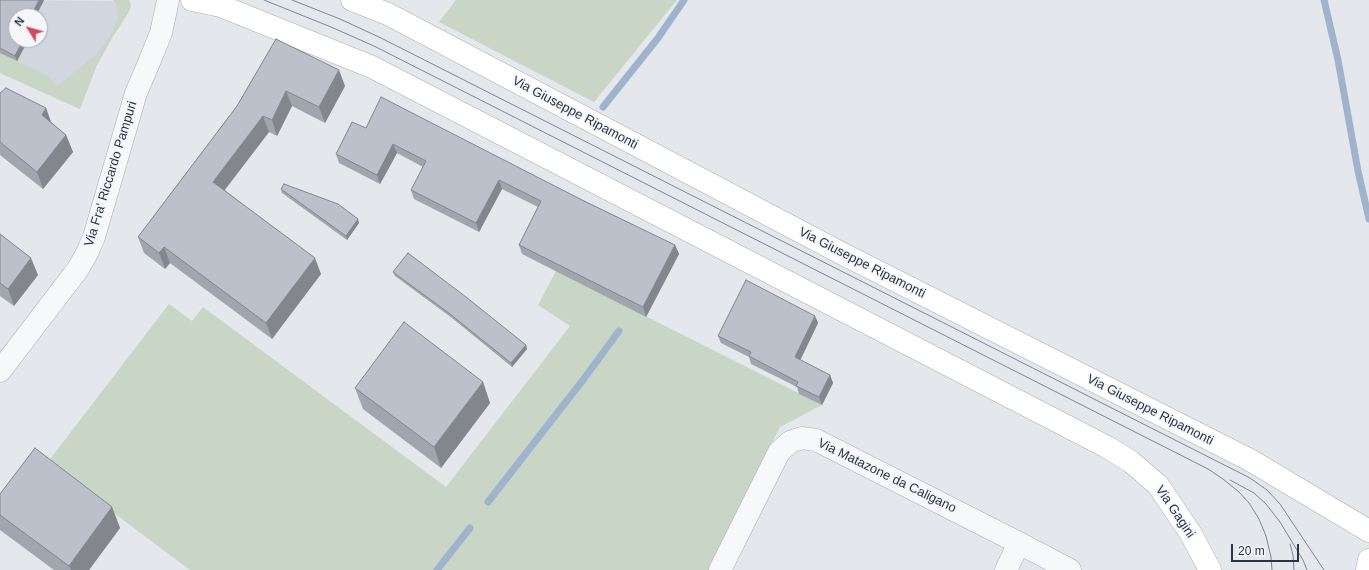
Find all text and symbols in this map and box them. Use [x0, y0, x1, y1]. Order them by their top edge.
north arrow [8, 8, 48, 48]
text: N [12, 15, 26, 28]
street label: Via Giuseppe Ripamonti [510, 73, 640, 153]
street label: Via Fra' Riccardo Pampuri [81, 99, 141, 249]
street label: Via Giuseppe Ripamonti [796, 224, 928, 302]
street label: Via Giuseppe Ripamonti [1084, 371, 1216, 449]
street label: Via Matazone da Caligano [815, 436, 959, 516]
street label: Via Gagini [1152, 483, 1198, 541]
scale bar [1233, 536, 1301, 562]
text: 20 m [1238, 544, 1265, 558]

